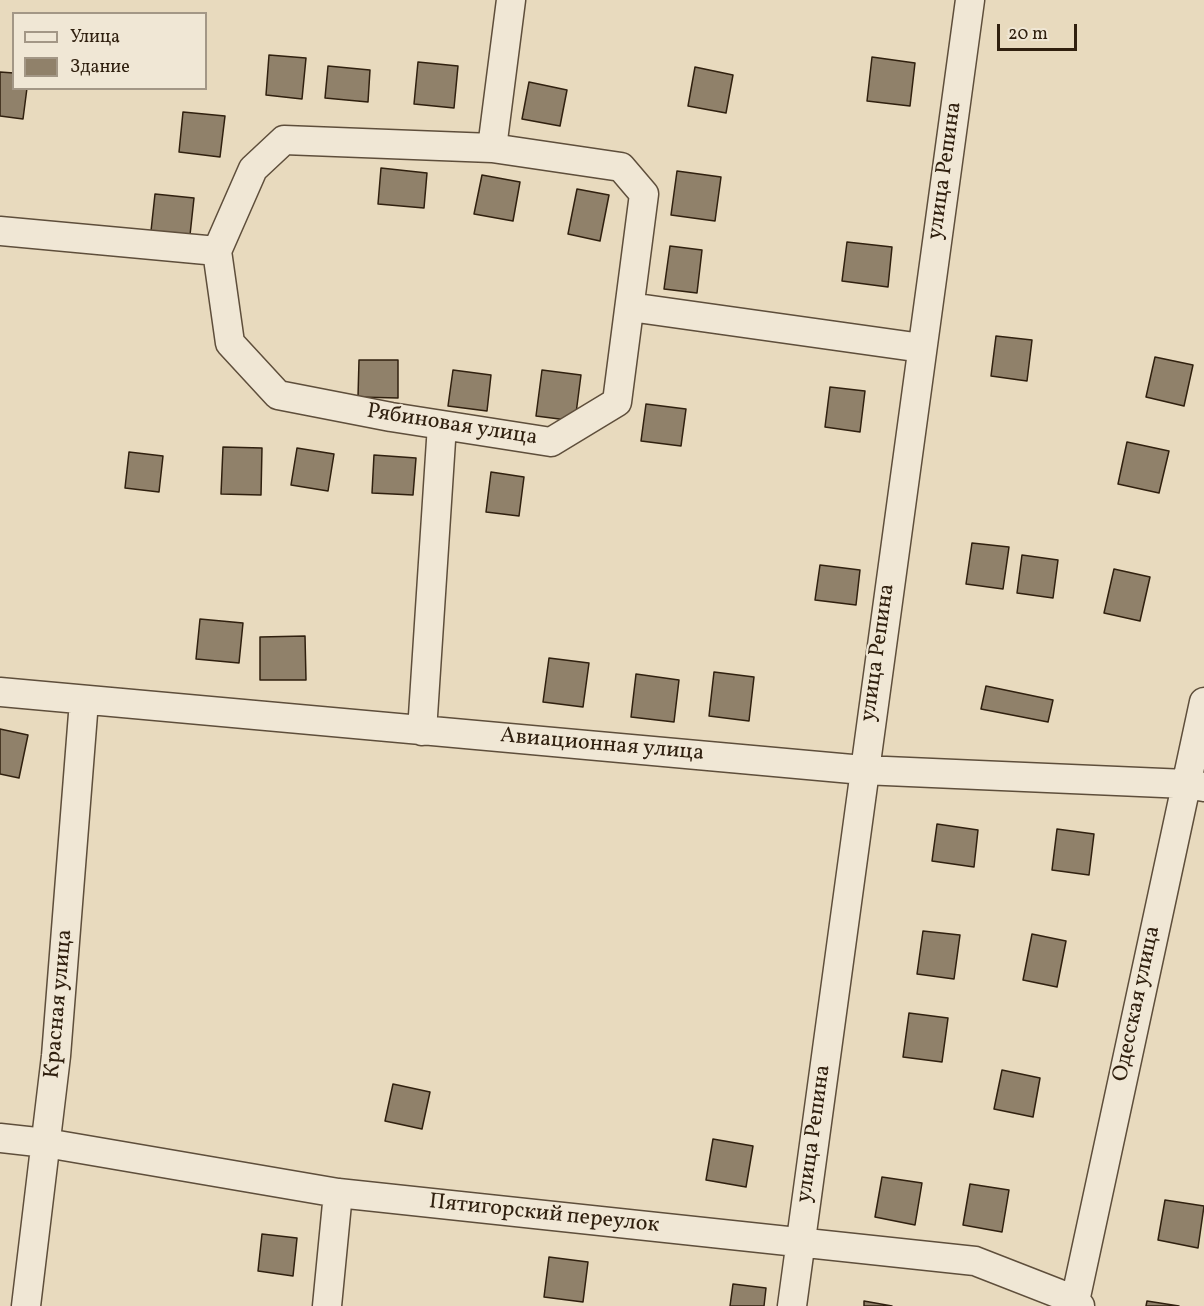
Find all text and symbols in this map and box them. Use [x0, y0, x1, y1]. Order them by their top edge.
legend [12, 12, 207, 90]
scale bar [1000, 12, 1080, 50]
text: 20 m [1008, 22, 1048, 47]
text: Улица [70, 25, 120, 50]
text: Здание [70, 55, 130, 80]
street label: улица Репина [923, 100, 969, 242]
street label: Рябиновая улица [365, 399, 539, 453]
street label: улица Репина [856, 582, 902, 724]
street label: Авиационная улица [499, 724, 705, 768]
street label: Одесская улица [1109, 924, 1167, 1084]
street label: Красная улица [40, 928, 80, 1080]
street label: улица Репина [792, 1063, 838, 1205]
street label: Пятигорский переулок [428, 1190, 660, 1240]

